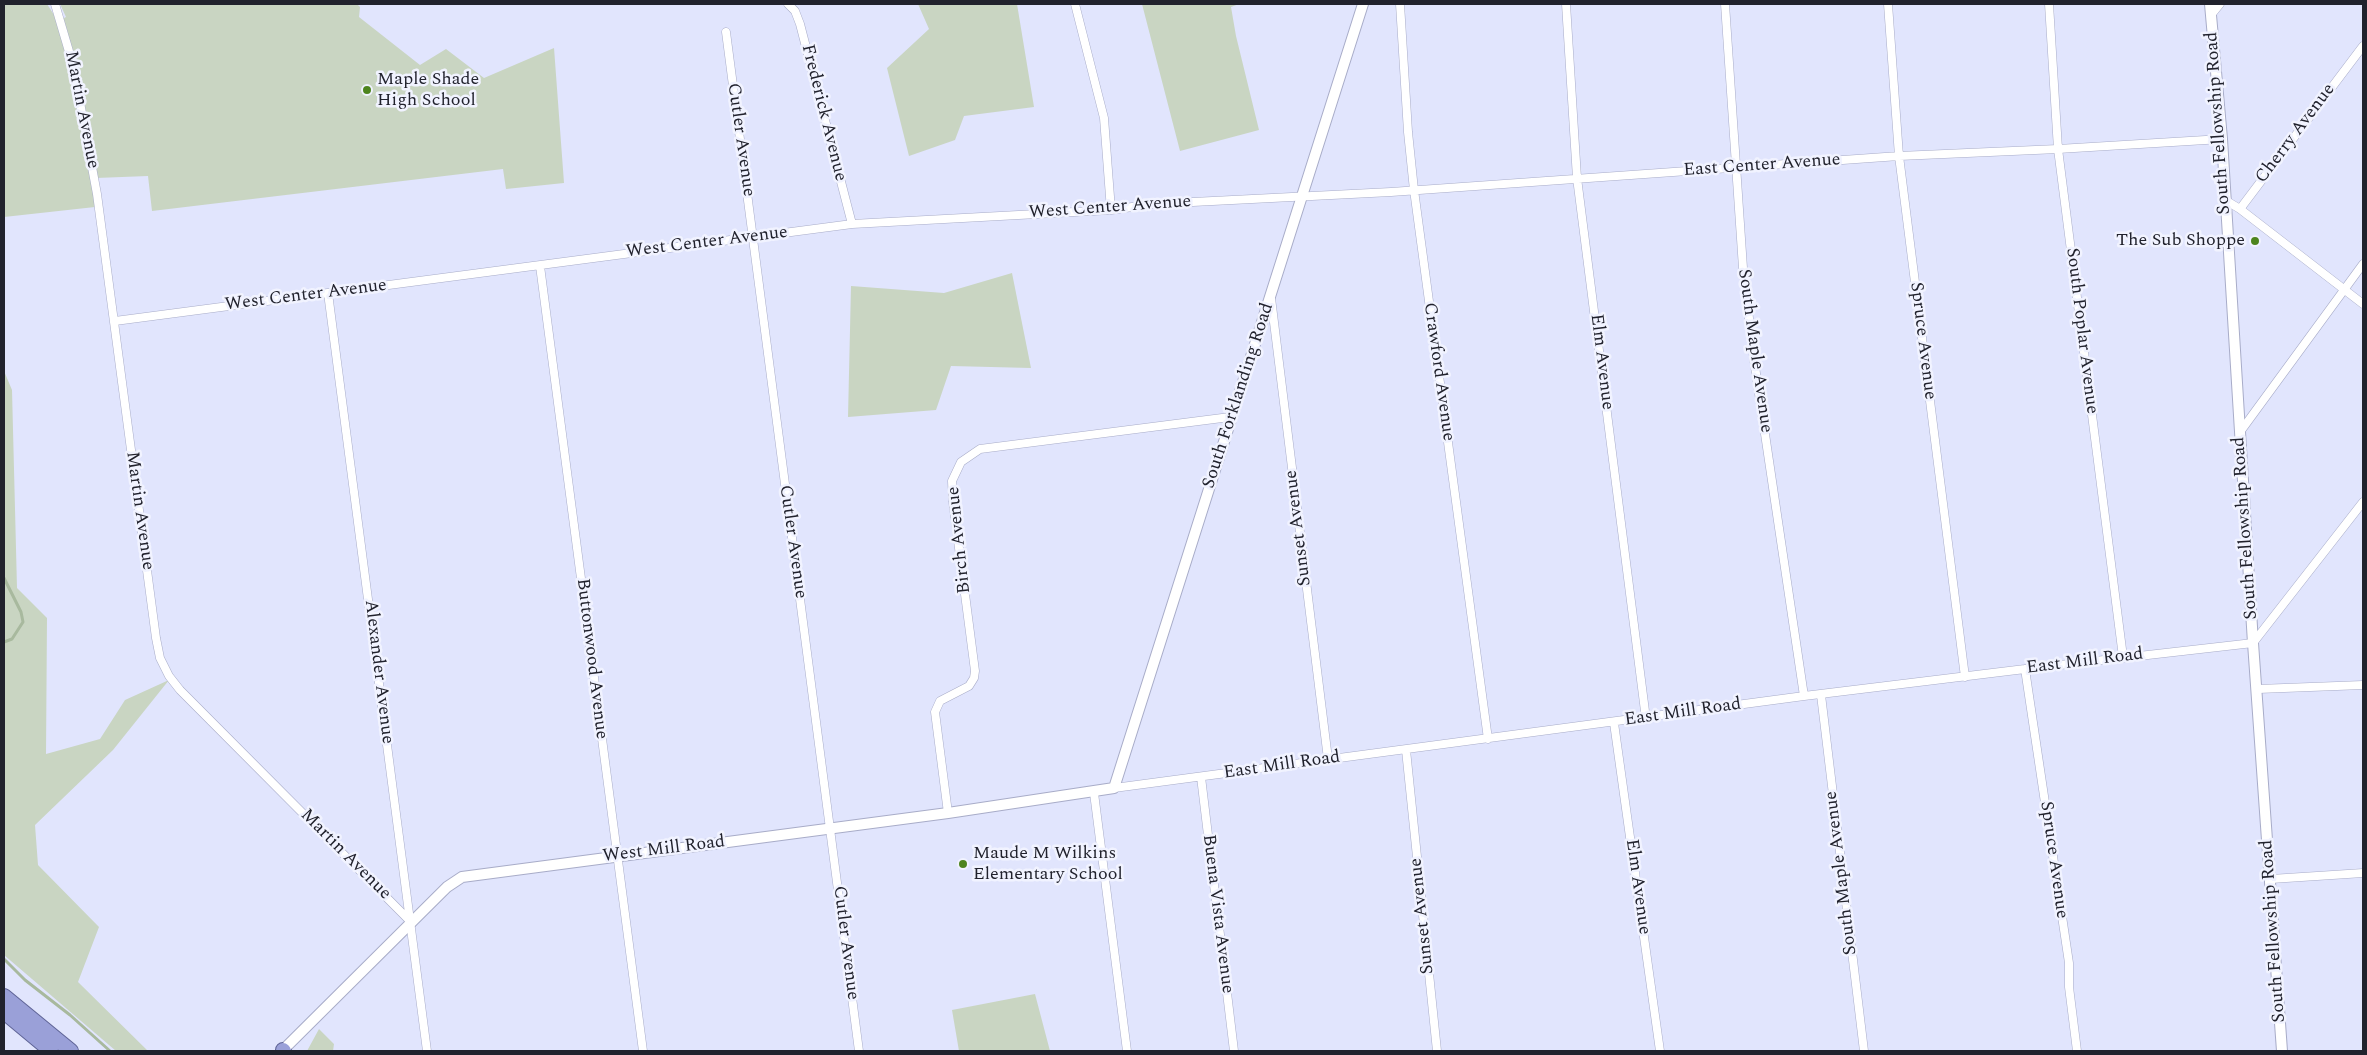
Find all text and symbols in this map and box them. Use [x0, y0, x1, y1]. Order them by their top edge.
street label: South Fellowship Road [2202, 31, 2236, 215]
street label: Frederick Avenue [796, 42, 850, 184]
street label: Martin Avenue [59, 49, 103, 171]
place label: Maple Shade High School [377, 69, 479, 112]
street label: Cherry Avenue [2252, 80, 2340, 188]
street label: Cutler Avenue [721, 82, 759, 198]
marker: Maple Shade High School [361, 84, 373, 96]
street label: East Center Avenue [1683, 150, 1841, 182]
street label: West Center Avenue [1028, 192, 1192, 224]
street label: West Center Avenue [625, 222, 789, 264]
place label: The Sub Shoppe [2116, 230, 2245, 252]
marker: The Sub Shoppe [2249, 235, 2261, 247]
street label: South Poplar Avenue [2060, 247, 2102, 415]
street label: South Maple Avenue [1732, 268, 1776, 434]
street label: West Center Avenue [224, 275, 388, 317]
street label: Spruce Avenue [1904, 281, 1940, 401]
street label: South Forklanding Road [1199, 300, 1279, 492]
street label: Crawford Avenue [1418, 301, 1458, 443]
street label: Elm Avenue [1584, 313, 1618, 411]
street label: South Fellowship Road [2229, 436, 2263, 620]
street label: Martin Avenue [120, 450, 158, 572]
street label: Sunset Avenue [1281, 469, 1317, 587]
street label: Cutler Avenue [773, 484, 811, 600]
street label: Birch Avenue [944, 485, 976, 595]
street label: Buttonwood Avenue [570, 577, 612, 741]
street label: Alexander Avenue [358, 599, 398, 745]
street label: East Mill Road [2025, 644, 2145, 680]
street label: East Mill Road [1623, 694, 1743, 732]
street label: East Mill Road [1222, 747, 1342, 785]
street label: South Maple Avenue [1821, 790, 1863, 956]
street label: Spruce Avenue [2034, 800, 2072, 920]
street label: Martin Avenue [295, 805, 395, 905]
street label: West Mill Road [602, 832, 726, 868]
street label: Buena Vista Avenue [1197, 833, 1237, 995]
street label: Elm Avenue [1620, 838, 1654, 936]
street label: South Fellowship Road [2257, 839, 2291, 1023]
place label: Maude M Wilkins Elementary School [973, 843, 1123, 886]
street label: Sunset Avenue [1406, 857, 1440, 975]
marker: Maude M Wilkins Elementary School [957, 858, 969, 870]
street label: Cutler Avenue [827, 885, 863, 1001]

